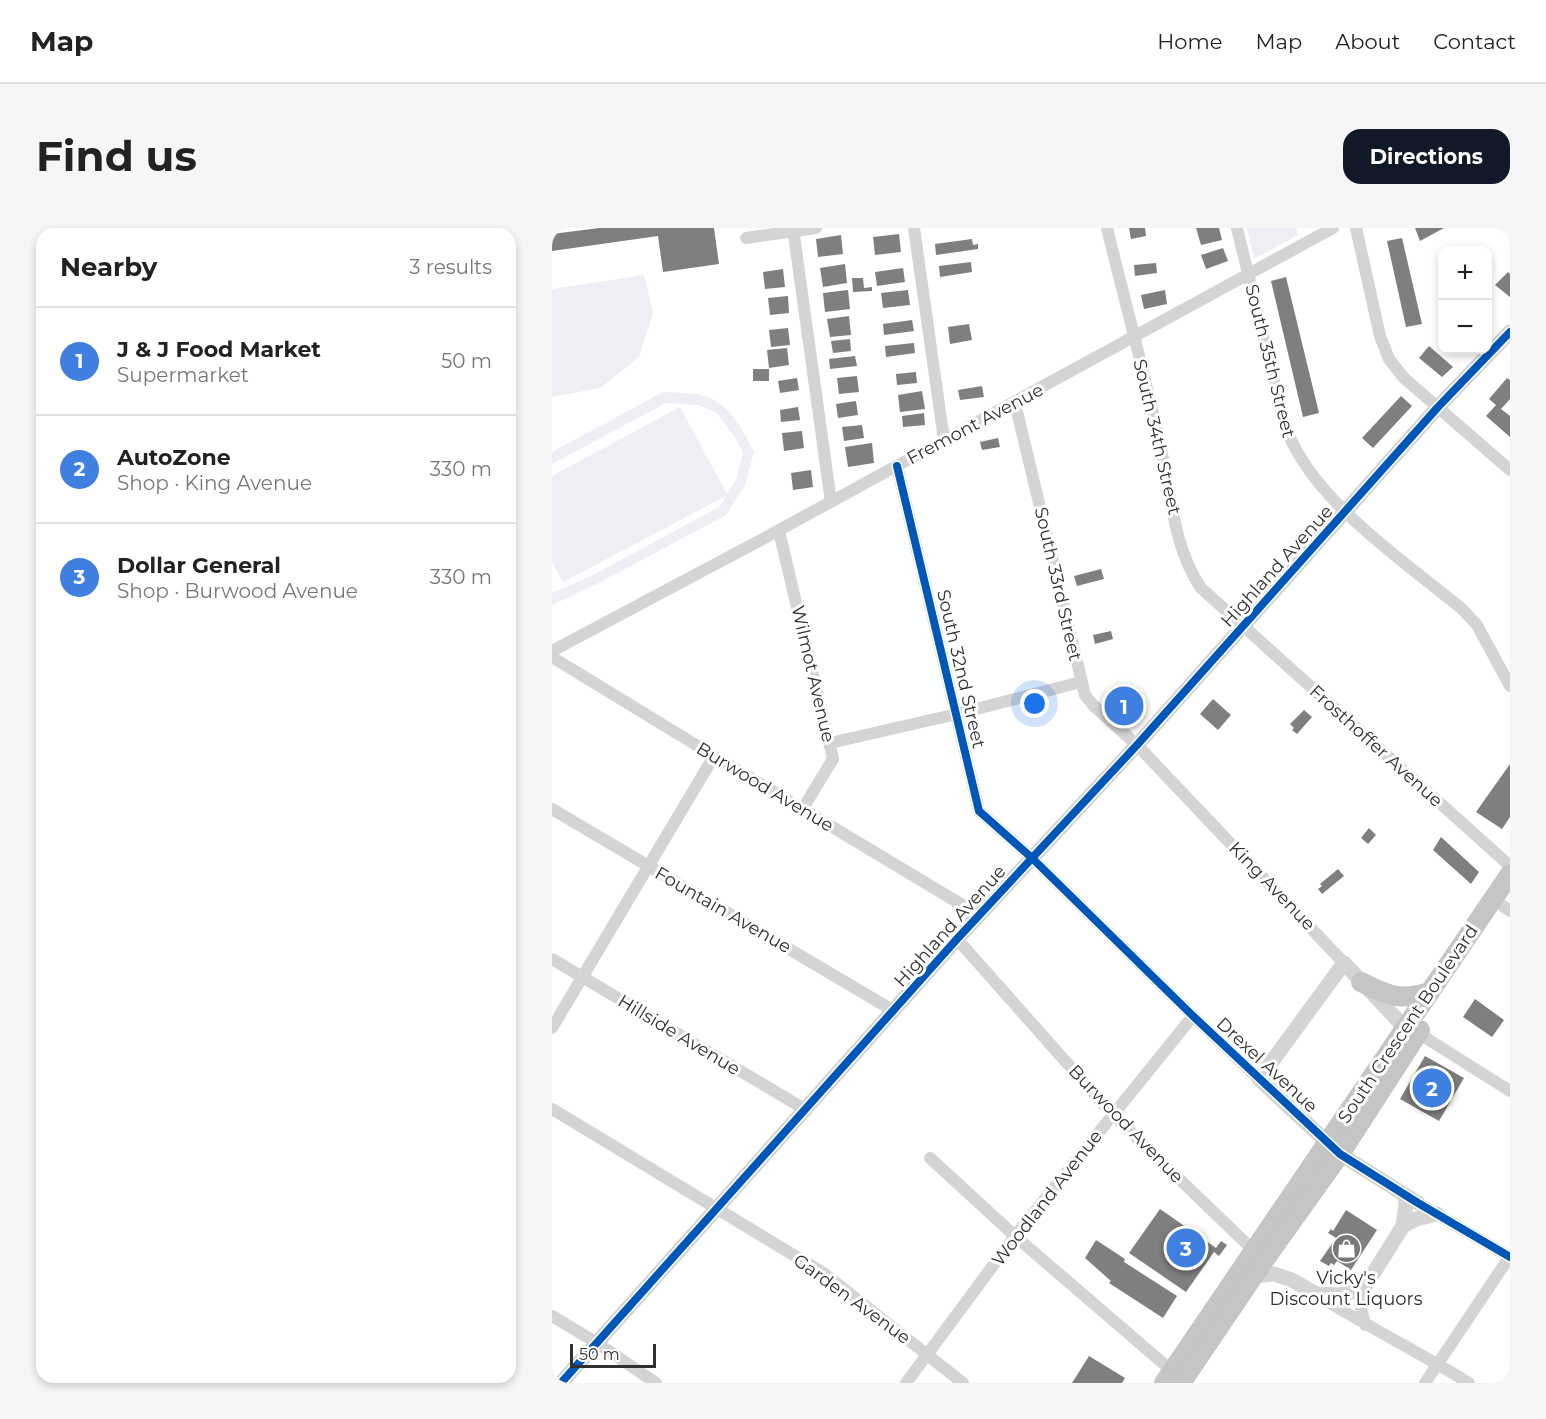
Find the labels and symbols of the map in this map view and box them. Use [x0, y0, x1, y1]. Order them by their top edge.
street label: South 35th Street [1240, 282, 1300, 440]
street label: South 34th Street [1128, 357, 1186, 517]
street label: Fremont Avenue [903, 379, 1047, 469]
street label: Highland Avenue [1216, 500, 1338, 631]
street label: South 33rd Street [1030, 505, 1086, 663]
street label: South 32nd Street [932, 587, 990, 751]
street label: Wilmot Avenue [787, 603, 839, 745]
street label: Frosthoffer Avenue [1305, 680, 1447, 812]
pin: 1 [1104, 684, 1144, 728]
your location [1020, 689, 1049, 718]
street label: Burwood Avenue [692, 737, 838, 837]
street label: King Avenue [1224, 837, 1320, 935]
street label: Highland Avenue [889, 860, 1011, 991]
street label: Fountain Avenue [651, 862, 795, 958]
street label: South Crescent Boulevard [1333, 921, 1483, 1127]
street label: Hillside Avenue [614, 990, 744, 1080]
street label: Drexel Avenue [1212, 1013, 1322, 1118]
street label: Burwood Avenue [1064, 1060, 1188, 1188]
pin: 2 [1412, 1066, 1452, 1110]
street label: Woodland Avenue [987, 1126, 1107, 1270]
pin: 3 [1166, 1226, 1206, 1270]
shop icon: Vicky's Discount Liquors [1330, 1233, 1362, 1265]
street label: Garden Avenue [789, 1249, 915, 1349]
place label: Vicky's Discount Liquors [1269, 1267, 1423, 1310]
scale bar [570, 1341, 656, 1368]

